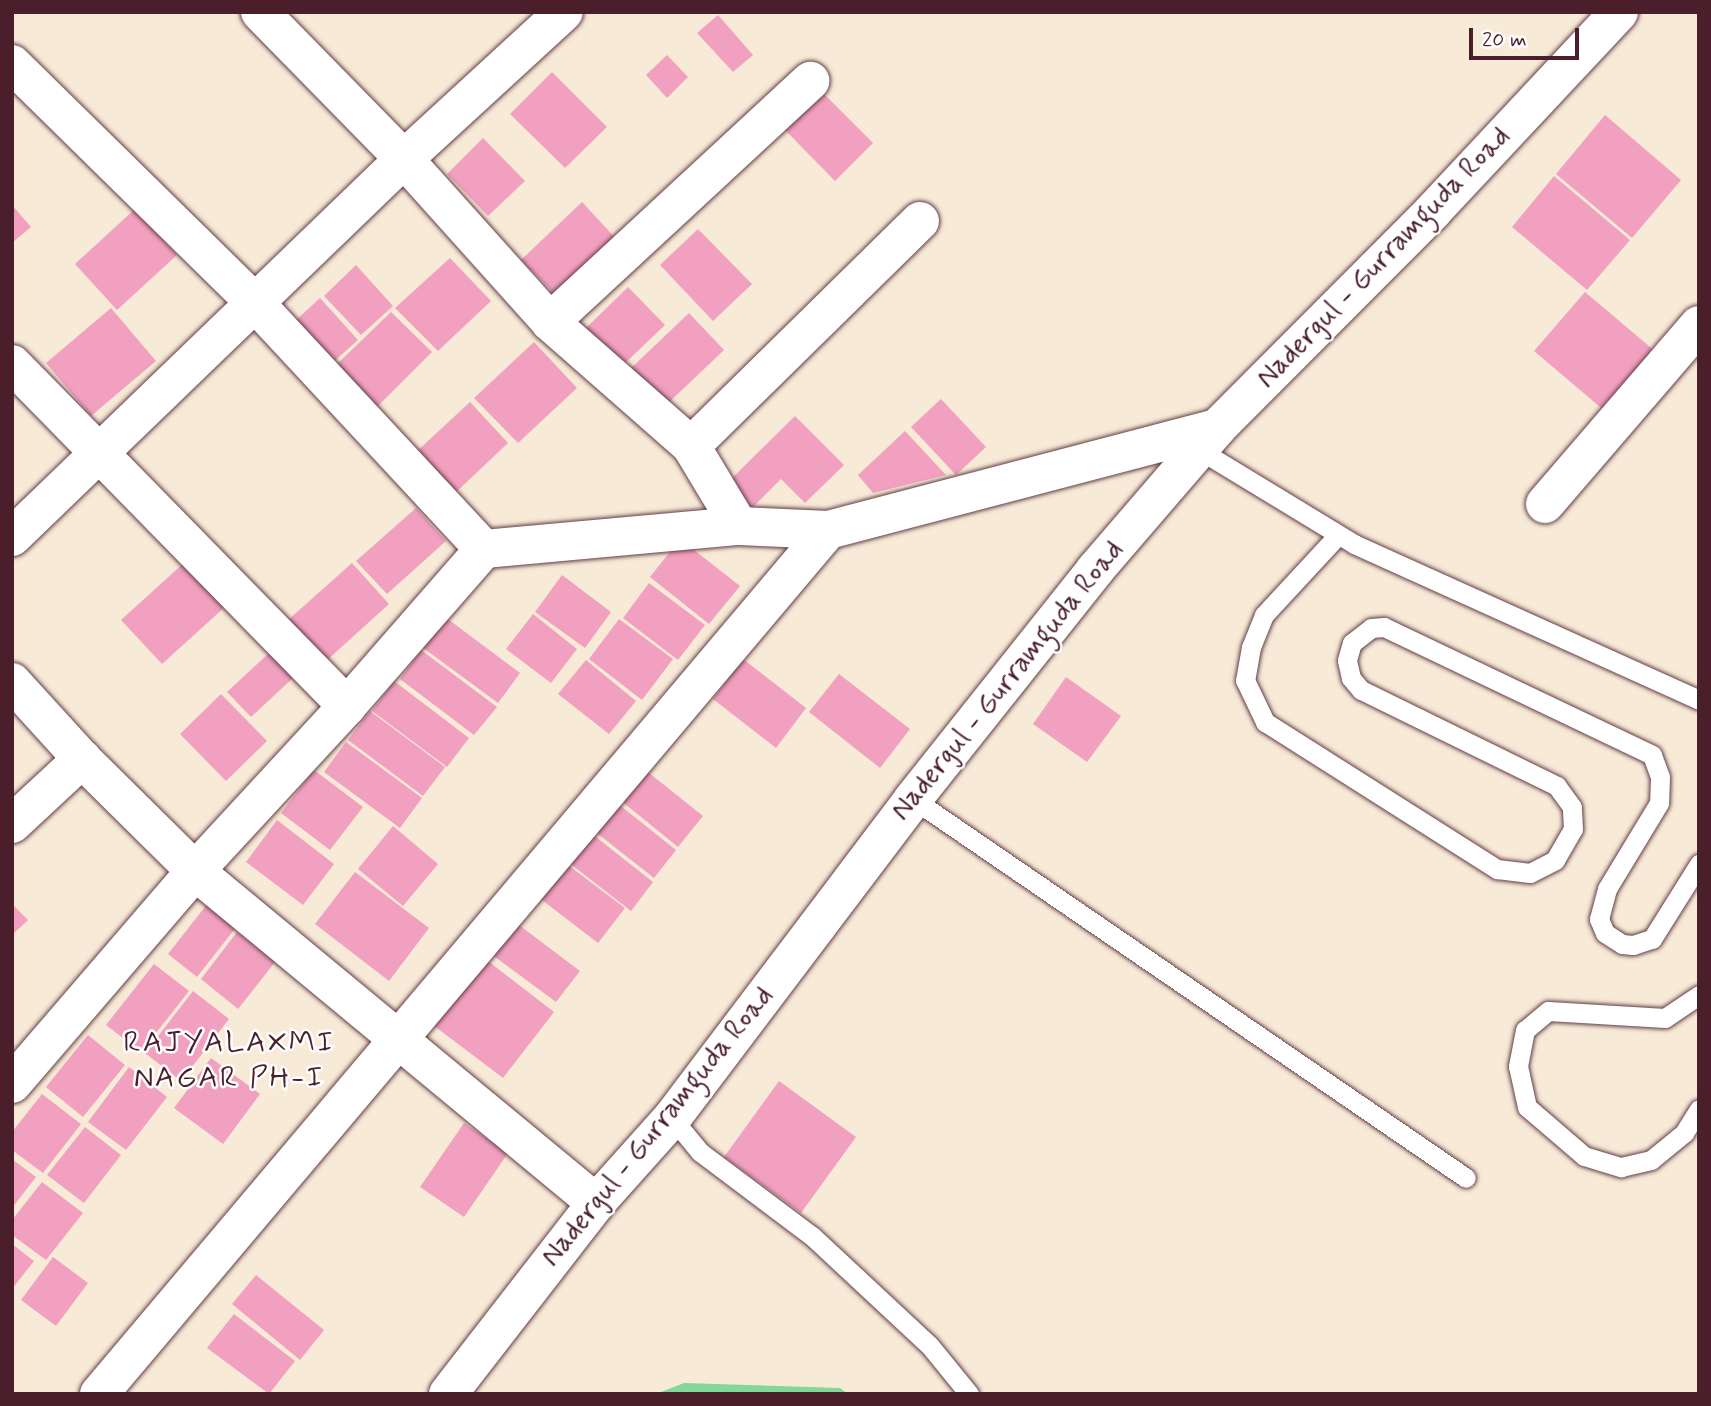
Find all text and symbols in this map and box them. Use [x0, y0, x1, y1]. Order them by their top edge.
scale bar [1473, 14, 1583, 58]
text: 20 m [1482, 26, 1527, 54]
street label: Nadergul - Gurramguda Road [1251, 121, 1517, 395]
street label: Nadergul - Gurramguda Road [886, 535, 1130, 827]
street label: Nadergul - Gurramguda Road [536, 981, 780, 1273]
district label: RAJYALAXMI NAGAR PH-I [127, 1025, 331, 1096]

